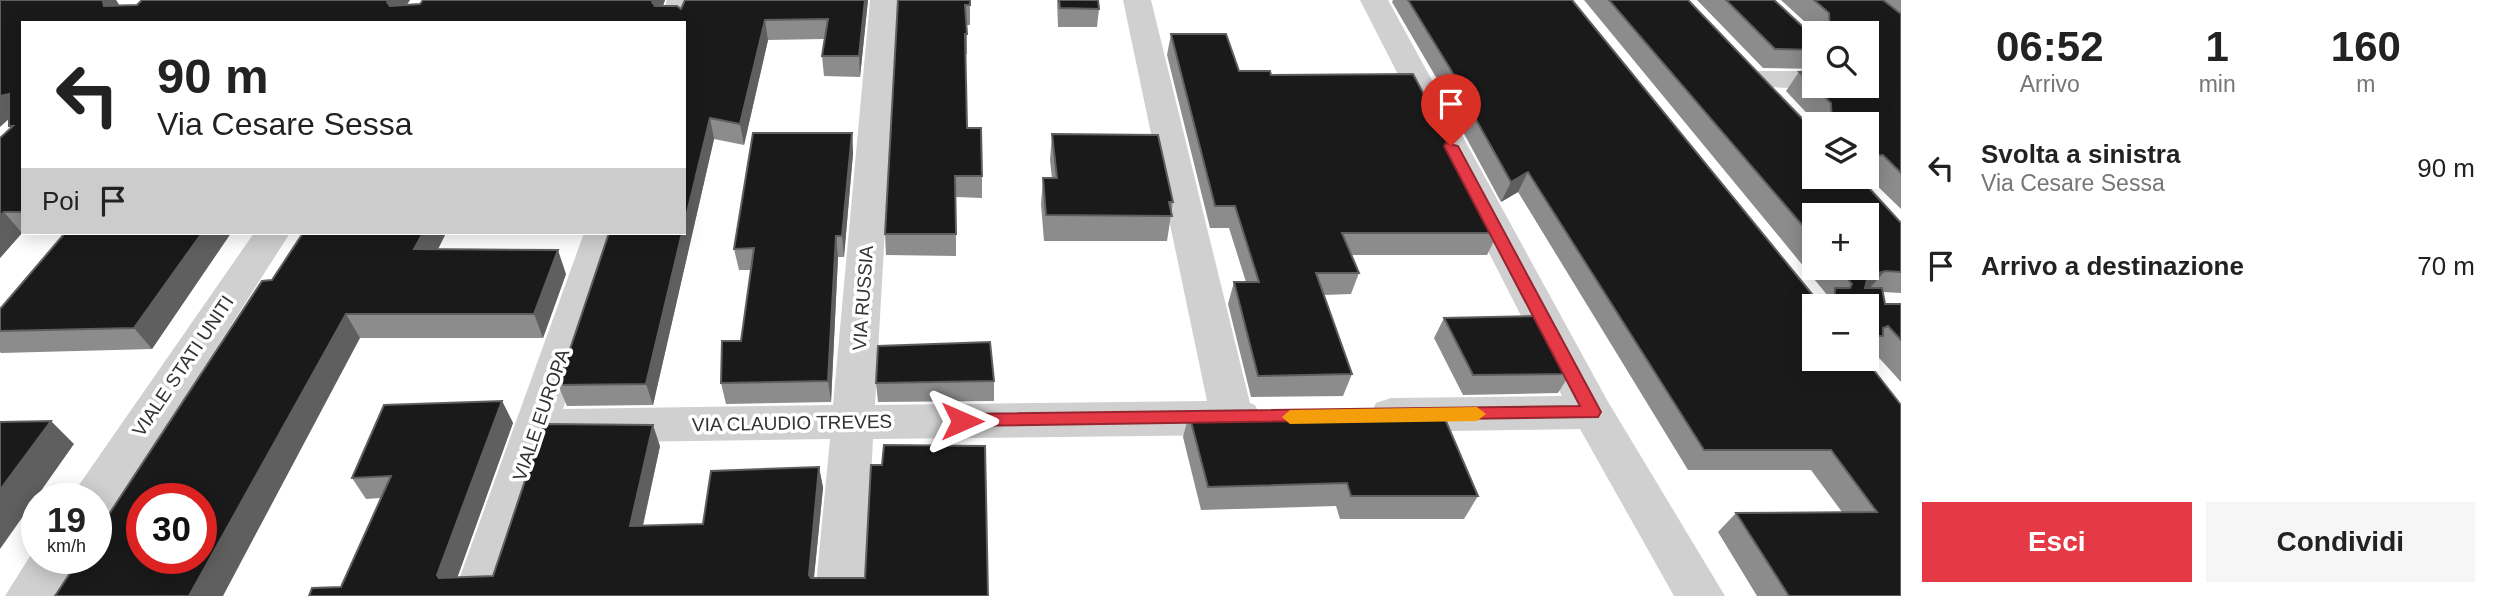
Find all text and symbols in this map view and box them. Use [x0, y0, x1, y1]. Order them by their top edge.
map controls [1802, 21, 1879, 371]
button: search [1802, 21, 1879, 98]
text: 06:52 [1996, 23, 2104, 70]
text: 1 [2205, 23, 2229, 70]
text: 160 [2331, 23, 2401, 70]
icon: left [42, 49, 133, 140]
text: 90 m [157, 49, 269, 103]
text: Arrivo [2020, 71, 2080, 97]
text: min [2199, 71, 2236, 97]
text: m [2356, 71, 2375, 97]
pin [1421, 74, 1481, 146]
icon: arrive [1432, 85, 1470, 123]
text: Via Cesare Sessa [157, 106, 413, 142]
button: layers [1802, 112, 1879, 189]
text: Svolta a sinistra [1981, 139, 2180, 169]
icon: left [1922, 149, 1960, 187]
text: 90 m [2417, 153, 2475, 183]
text: Via Cesare Sessa [1981, 170, 2165, 196]
icon: arrive [94, 182, 132, 220]
text: Poi [42, 186, 80, 216]
button: + [1802, 203, 1879, 280]
street label: VIA RUSSIA [849, 244, 877, 351]
icon: arrive [1922, 247, 1960, 285]
text: Arrivo a destinazione [1981, 251, 2244, 281]
text: 70 m [2417, 251, 2475, 281]
street label: VIALE STATI UNITI [128, 292, 238, 440]
button: − [1802, 294, 1879, 371]
street label: VIALE EUROPA [509, 346, 573, 484]
position arrow [925, 384, 999, 458]
street label: VIA CLAUDIO TREVES [692, 411, 892, 435]
speed limit sign: 30 [126, 483, 217, 574]
text: 19 [47, 500, 86, 539]
button: Esci [1922, 502, 2192, 582]
button: Condividi [2206, 502, 2475, 582]
text: km/h [47, 536, 86, 556]

